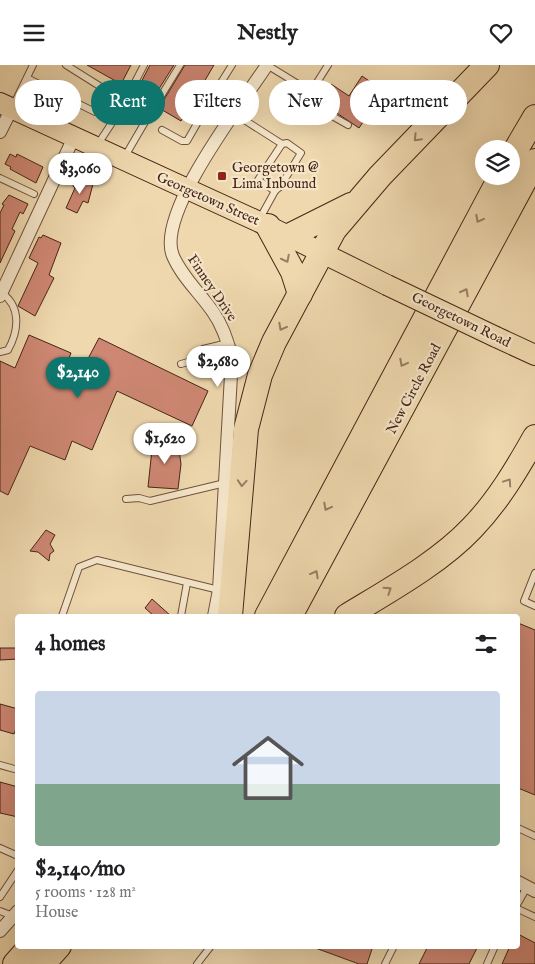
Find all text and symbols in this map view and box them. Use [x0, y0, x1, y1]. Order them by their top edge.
icon: menu [20, 19, 48, 47]
text: Nestly [237, 19, 298, 47]
icon: heart [487, 19, 515, 47]
chip: Buy [15, 80, 81, 125]
chip: Rent [91, 80, 165, 125]
chip: Filters [175, 80, 259, 125]
chip: New [269, 80, 340, 125]
chip: Apartment [350, 80, 467, 125]
one-way arrow [414, 132, 423, 141]
map controls [475, 140, 520, 185]
button: layers [475, 140, 520, 185]
pin: $3,060 [39, 153, 121, 195]
text: $3,060 [59, 159, 101, 179]
place label: Georgetown @ Lima Inbound [232, 159, 319, 193]
street label: Georgetown Street [154, 168, 262, 230]
marker: Georgetown @ Lima Inbound [216, 170, 228, 182]
one-way arrow [475, 214, 485, 223]
street label: Finney Drive [183, 251, 241, 325]
one-way arrow [280, 254, 290, 263]
street label: Georgetown Road [409, 288, 514, 352]
one-way arrow [459, 288, 469, 297]
one-way arrow [278, 322, 288, 331]
street label: New Circle Road [383, 340, 446, 437]
pin: $2,680 [177, 345, 259, 388]
text: $2,680 [197, 352, 239, 372]
pin: $2,140 [37, 357, 119, 399]
one-way arrow [399, 358, 409, 367]
text: $2,140 [57, 363, 99, 383]
pin: $1,620 [124, 423, 206, 465]
text: $1,620 [144, 429, 186, 449]
one-way arrow [236, 479, 247, 487]
one-way arrow [502, 479, 511, 488]
one-way arrow [323, 501, 333, 510]
one-way arrow [308, 570, 318, 579]
one-way arrow [382, 587, 392, 596]
icon: filters [472, 630, 500, 658]
text: 4 homes [35, 631, 105, 658]
icon: home [223, 723, 313, 813]
text: $2,140/mo [35, 856, 125, 883]
text: 5 rooms · 128 m² [35, 883, 136, 903]
text: House [35, 903, 78, 923]

